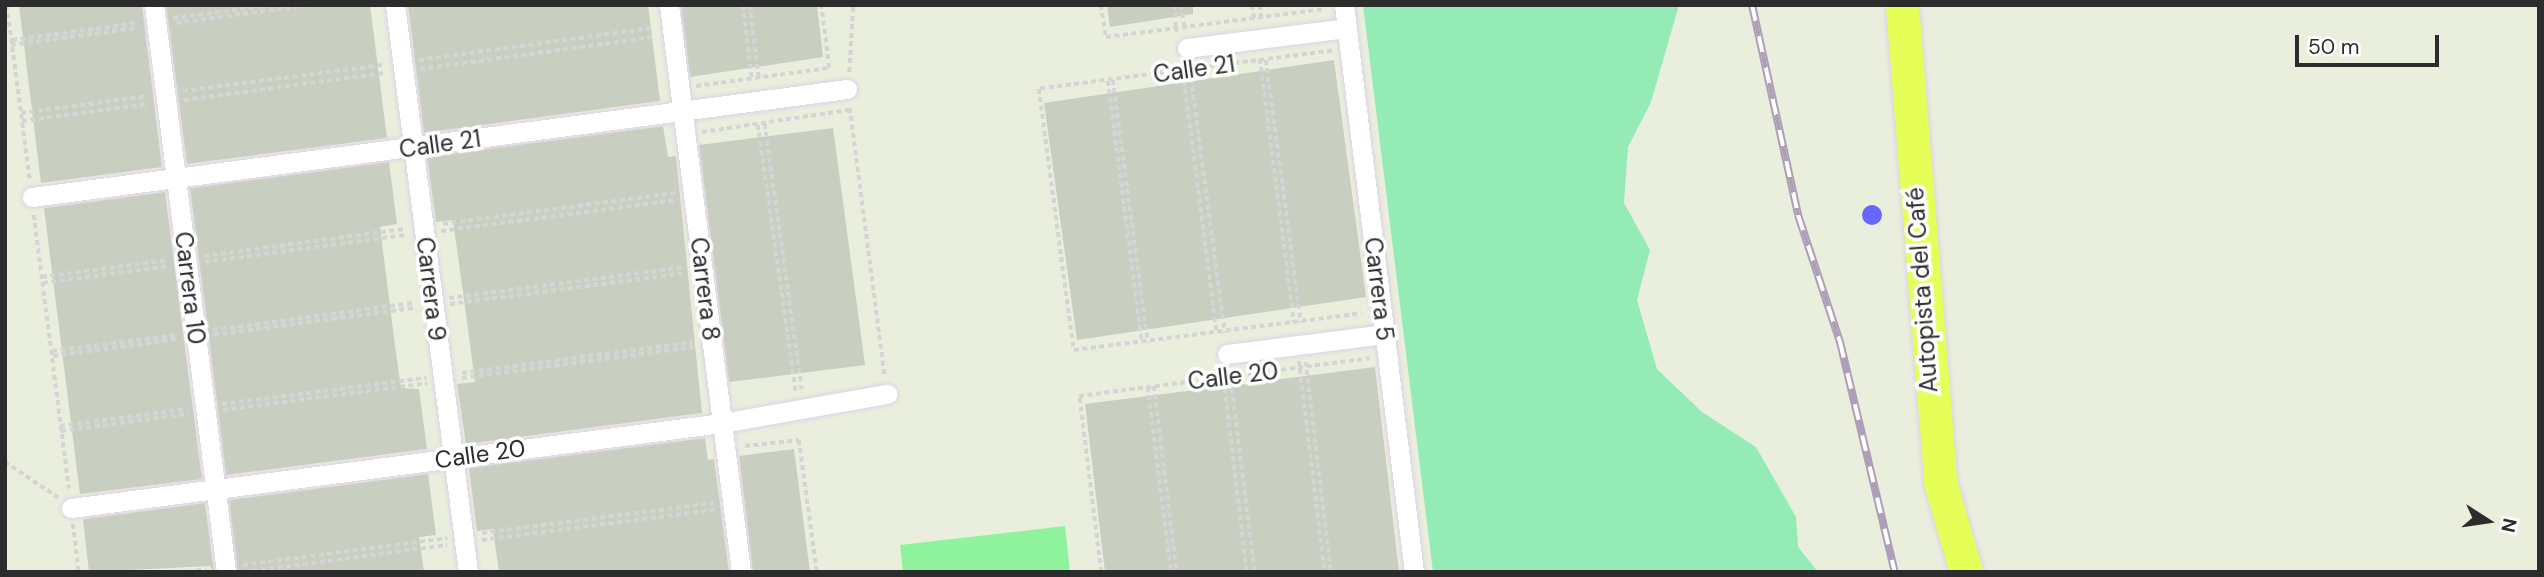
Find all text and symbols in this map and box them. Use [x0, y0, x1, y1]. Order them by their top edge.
scale bar [2299, 21, 2442, 65]
text: 50 m [2308, 33, 2359, 61]
street label: Calle 21 [1151, 49, 1237, 89]
street label: Calle 21 [397, 124, 483, 164]
street label: Autopista del Café [1900, 186, 1944, 394]
street label: Carrera 10 [169, 230, 211, 346]
street label: Carrera 9 [410, 235, 452, 343]
street label: Carrera 8 [684, 236, 726, 342]
street label: Carrera 5 [1358, 236, 1400, 342]
street label: Calle 20 [1186, 356, 1280, 396]
street label: Calle 20 [433, 433, 527, 475]
north arrow [2453, 486, 2523, 556]
text: N [2495, 516, 2523, 535]

